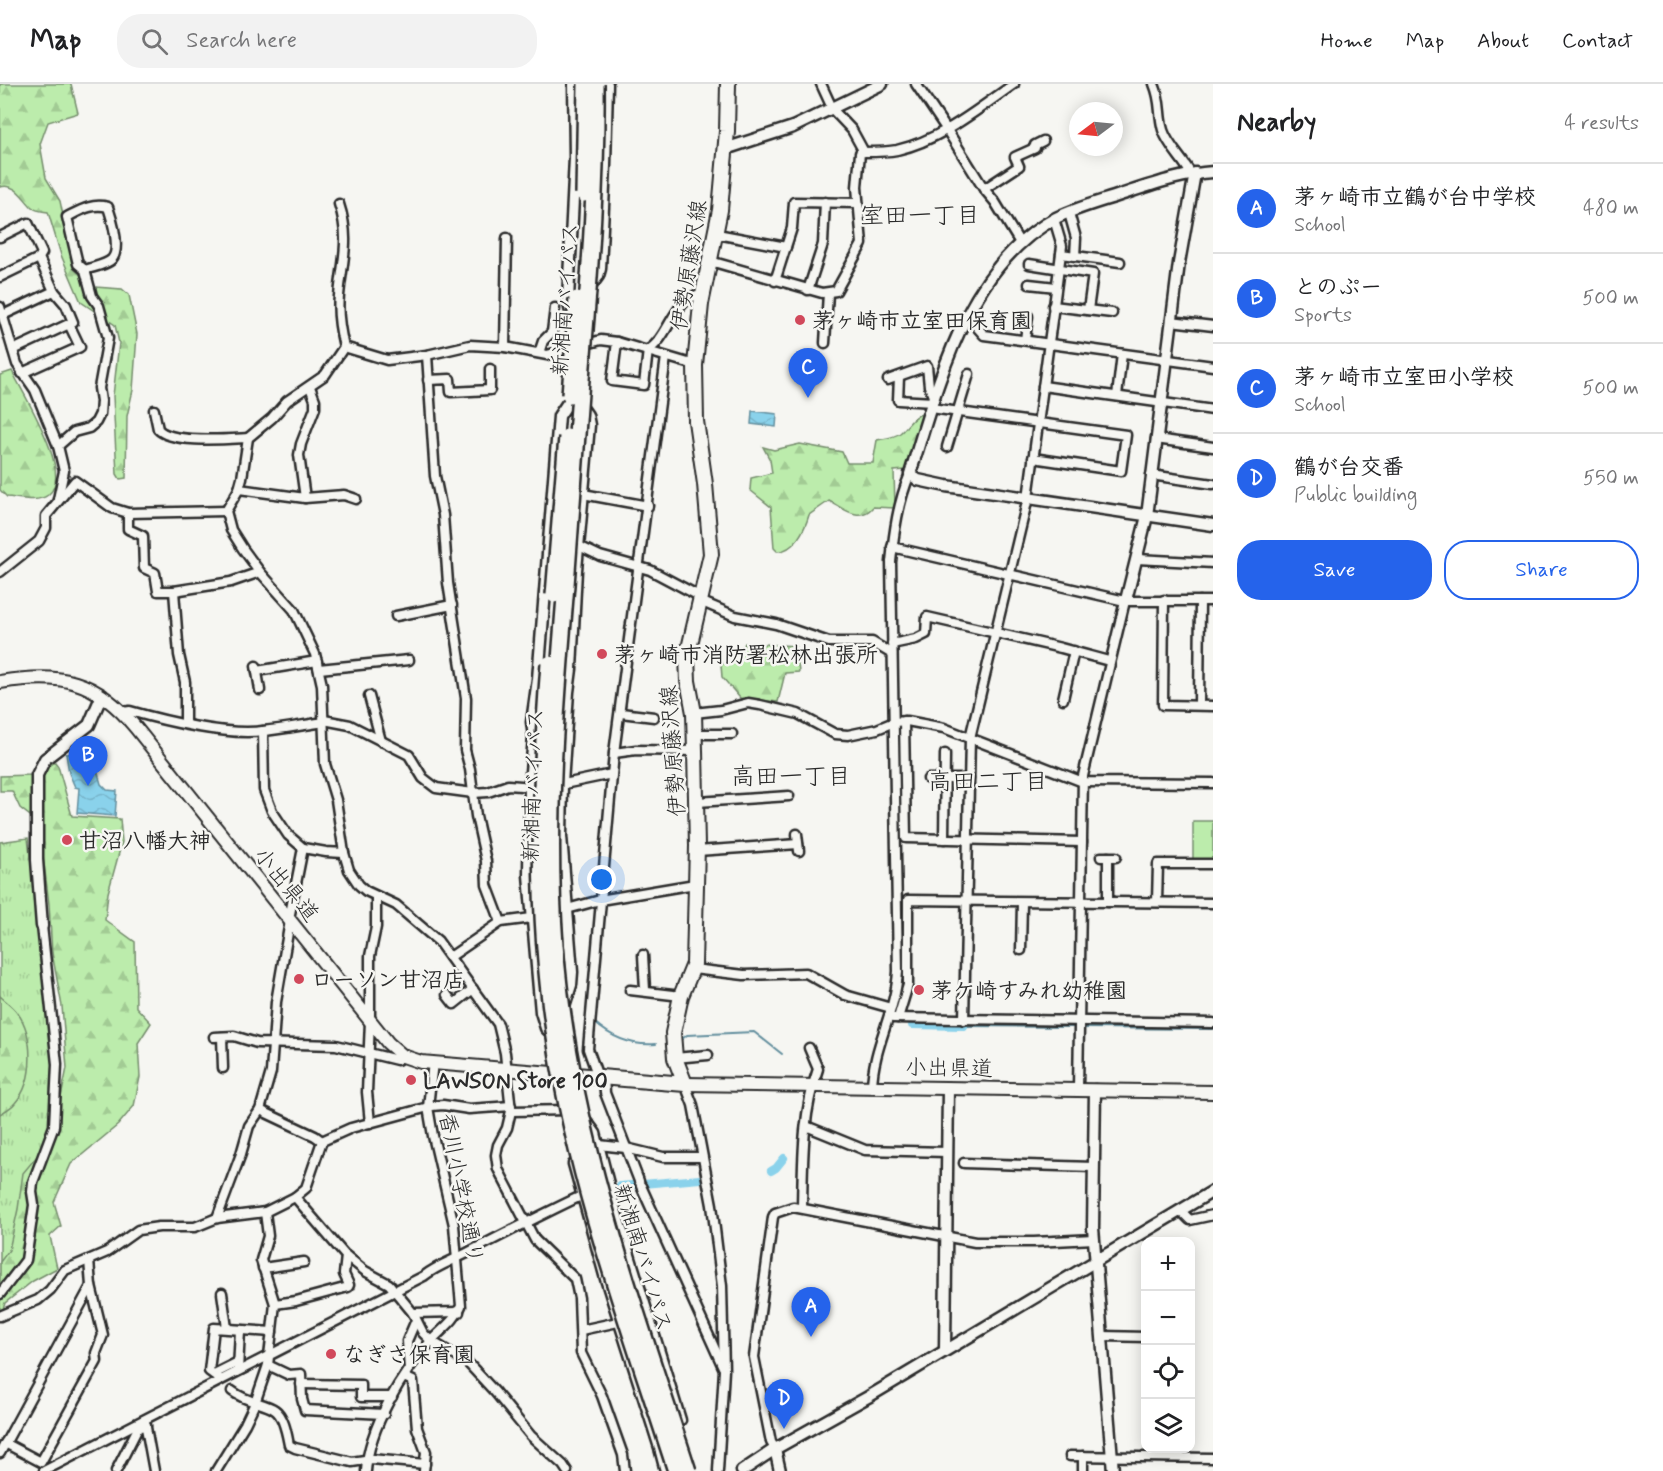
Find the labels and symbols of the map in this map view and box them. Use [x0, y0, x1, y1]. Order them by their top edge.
north arrow [1069, 102, 1123, 156]
street label: 伊勢原藤沢線 [666, 198, 714, 333]
district label: 室田一丁目 [860, 201, 980, 232]
street label: 新湘南バイパス [547, 222, 585, 377]
place label: 茅ヶ崎市立室田保育園 [812, 308, 1032, 336]
marker: 茅ヶ崎市立室田保育園 [793, 313, 807, 327]
pin: C [788, 348, 828, 398]
place label: 茅ヶ崎市消防署松林出張所 [614, 642, 878, 670]
marker: 茅ヶ崎市消防署松林出張所 [595, 647, 609, 661]
street label: 伊勢原藤沢線 [655, 684, 693, 818]
street label: 新湘南バイパス [517, 708, 551, 862]
pin: B [68, 736, 107, 786]
district label: 高田一丁目 [731, 762, 851, 793]
district label: 高田二丁目 [928, 767, 1048, 798]
place label: 甘沼八幡大神 [79, 828, 211, 856]
marker: 甘沼八幡大神 [60, 833, 74, 847]
street label: 小出県道 [247, 842, 324, 928]
your location [587, 865, 616, 894]
place label: ローソン甘沼店 [311, 967, 465, 995]
marker: ローソン甘沼店 [292, 972, 306, 986]
place label: 茅ケ崎すみれ幼稚園 [931, 978, 1127, 1006]
marker: 茅ケ崎すみれ幼稚園 [912, 983, 926, 997]
street label: 小出県道 [905, 1054, 993, 1084]
place label: LAWSON Store 100 [423, 1068, 608, 1096]
marker: LAWSON Store 100 [404, 1073, 418, 1087]
street label: 香川小学校通り [432, 1110, 488, 1267]
street label: 新湘南バイパス [606, 1180, 678, 1335]
pin: A [792, 1288, 830, 1337]
place label: なぎさ保育園 [343, 1342, 475, 1370]
marker: なぎさ保育園 [324, 1347, 338, 1361]
pin: D [764, 1380, 804, 1429]

